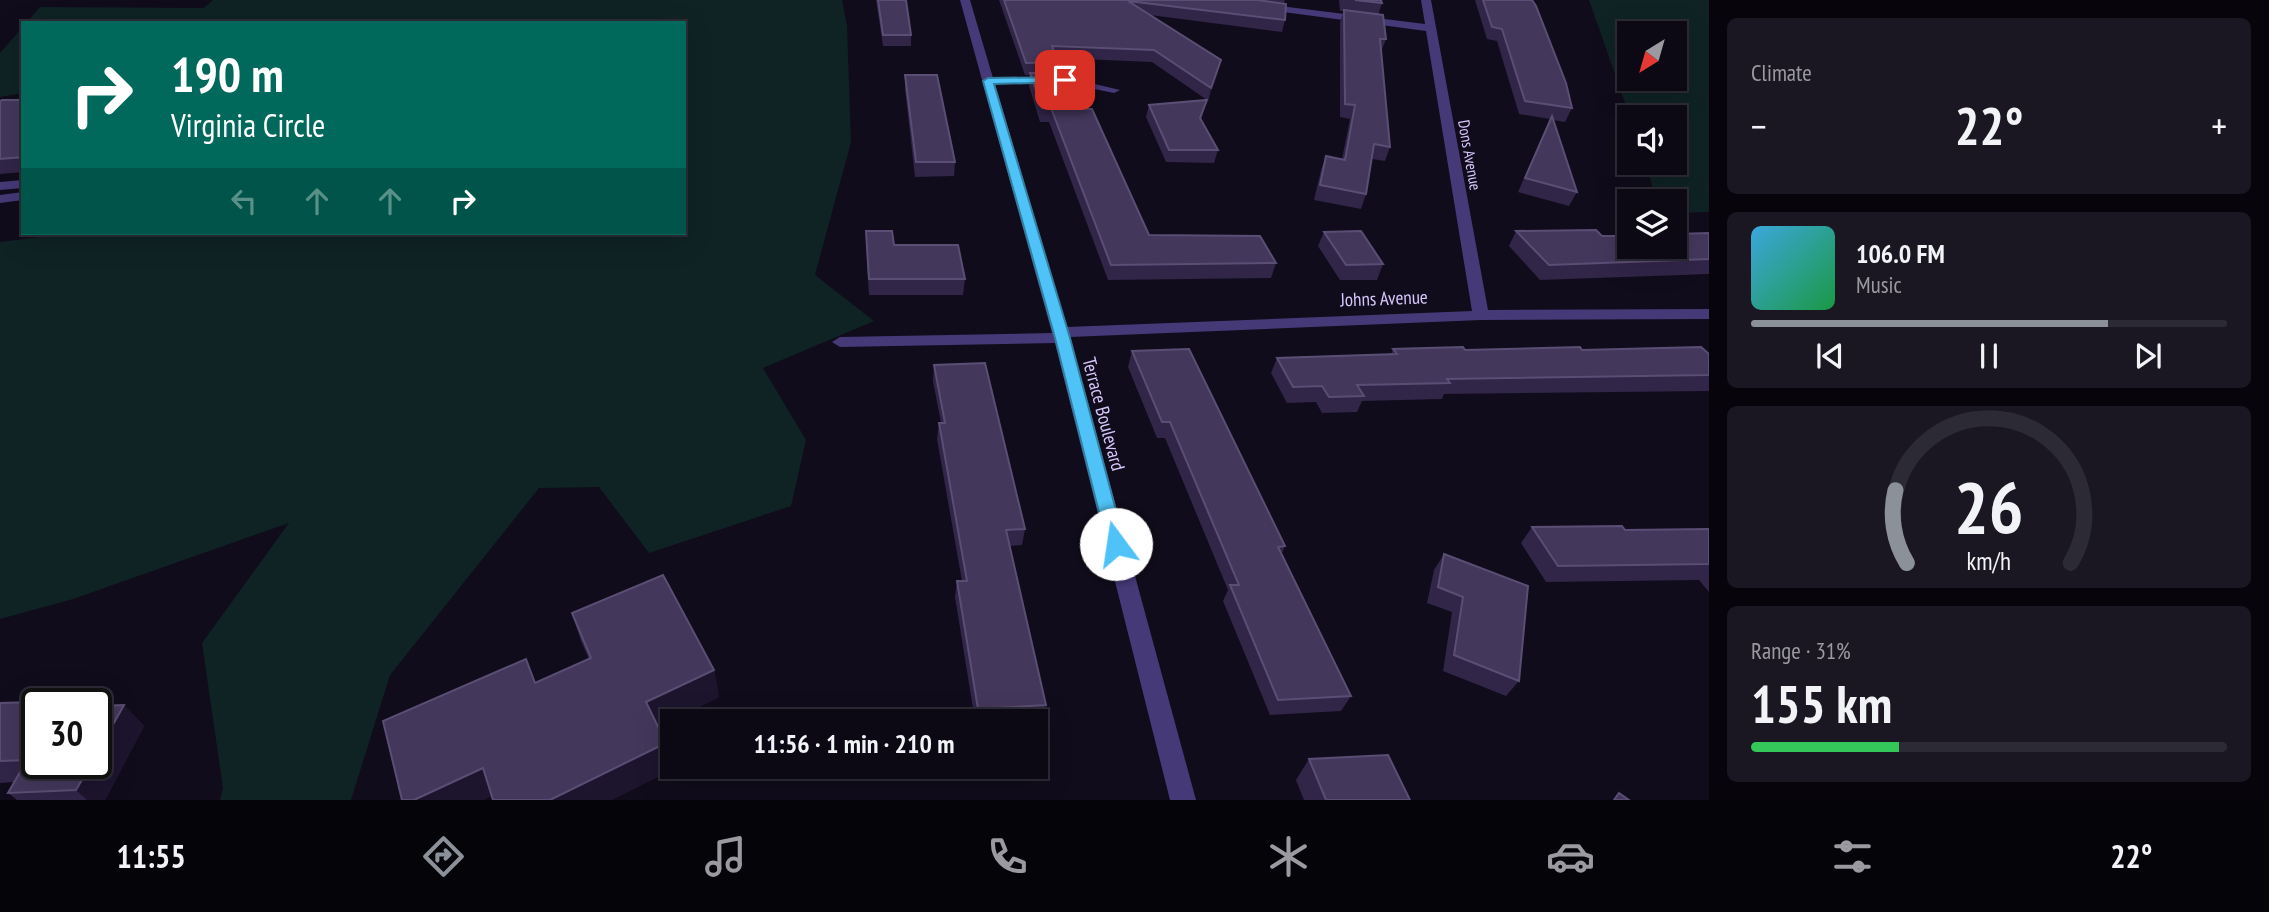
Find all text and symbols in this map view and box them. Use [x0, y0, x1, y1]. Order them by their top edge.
north arrow [1617, 21, 1687, 91]
map controls [1617, 21, 1687, 259]
text: 190 m [171, 42, 284, 106]
icon: right [56, 49, 147, 140]
pin [1035, 50, 1095, 110]
text: Climate [1751, 58, 1812, 87]
icon: arrive [1046, 61, 1084, 99]
text: 22° [1955, 92, 2023, 159]
text: − [1751, 101, 1767, 150]
text: + [2211, 101, 2227, 150]
text: Virginia Circle [171, 104, 325, 146]
button: sound [1617, 105, 1687, 175]
street label: Dons Avenue [1454, 118, 1486, 192]
icon: left [225, 182, 263, 220]
icon: ahead [298, 182, 336, 220]
icon: ahead [371, 182, 409, 220]
icon: right [444, 182, 482, 220]
button: layers [1617, 189, 1687, 259]
text: 106.0 FM [1856, 237, 1945, 270]
text: Music [1856, 270, 1902, 299]
street label: Johns Avenue [1339, 284, 1428, 312]
icon: previous [1811, 337, 1849, 375]
icon: pause [1970, 337, 2008, 375]
icon: next [2129, 337, 2167, 375]
street label: Terrace Boulevard [1077, 355, 1131, 473]
text: 26 [1954, 459, 2024, 553]
position arrow [1079, 507, 1153, 581]
text: km/h [1967, 545, 2011, 577]
text: Range · 31% [1751, 636, 1851, 665]
text: 155 km [1751, 670, 1892, 737]
speed limit sign: 30 [21, 688, 112, 779]
text: 11:56 · 1 min · 210 m [754, 727, 954, 760]
icon: directions [419, 832, 468, 881]
icon: music [701, 832, 750, 881]
icon: phone [983, 832, 1032, 881]
icon: climate [1264, 832, 1313, 881]
icon: car [1546, 832, 1595, 881]
icon: filters [1828, 832, 1877, 881]
text: 11:55 [116, 835, 186, 877]
text: 22° [2110, 835, 2153, 877]

